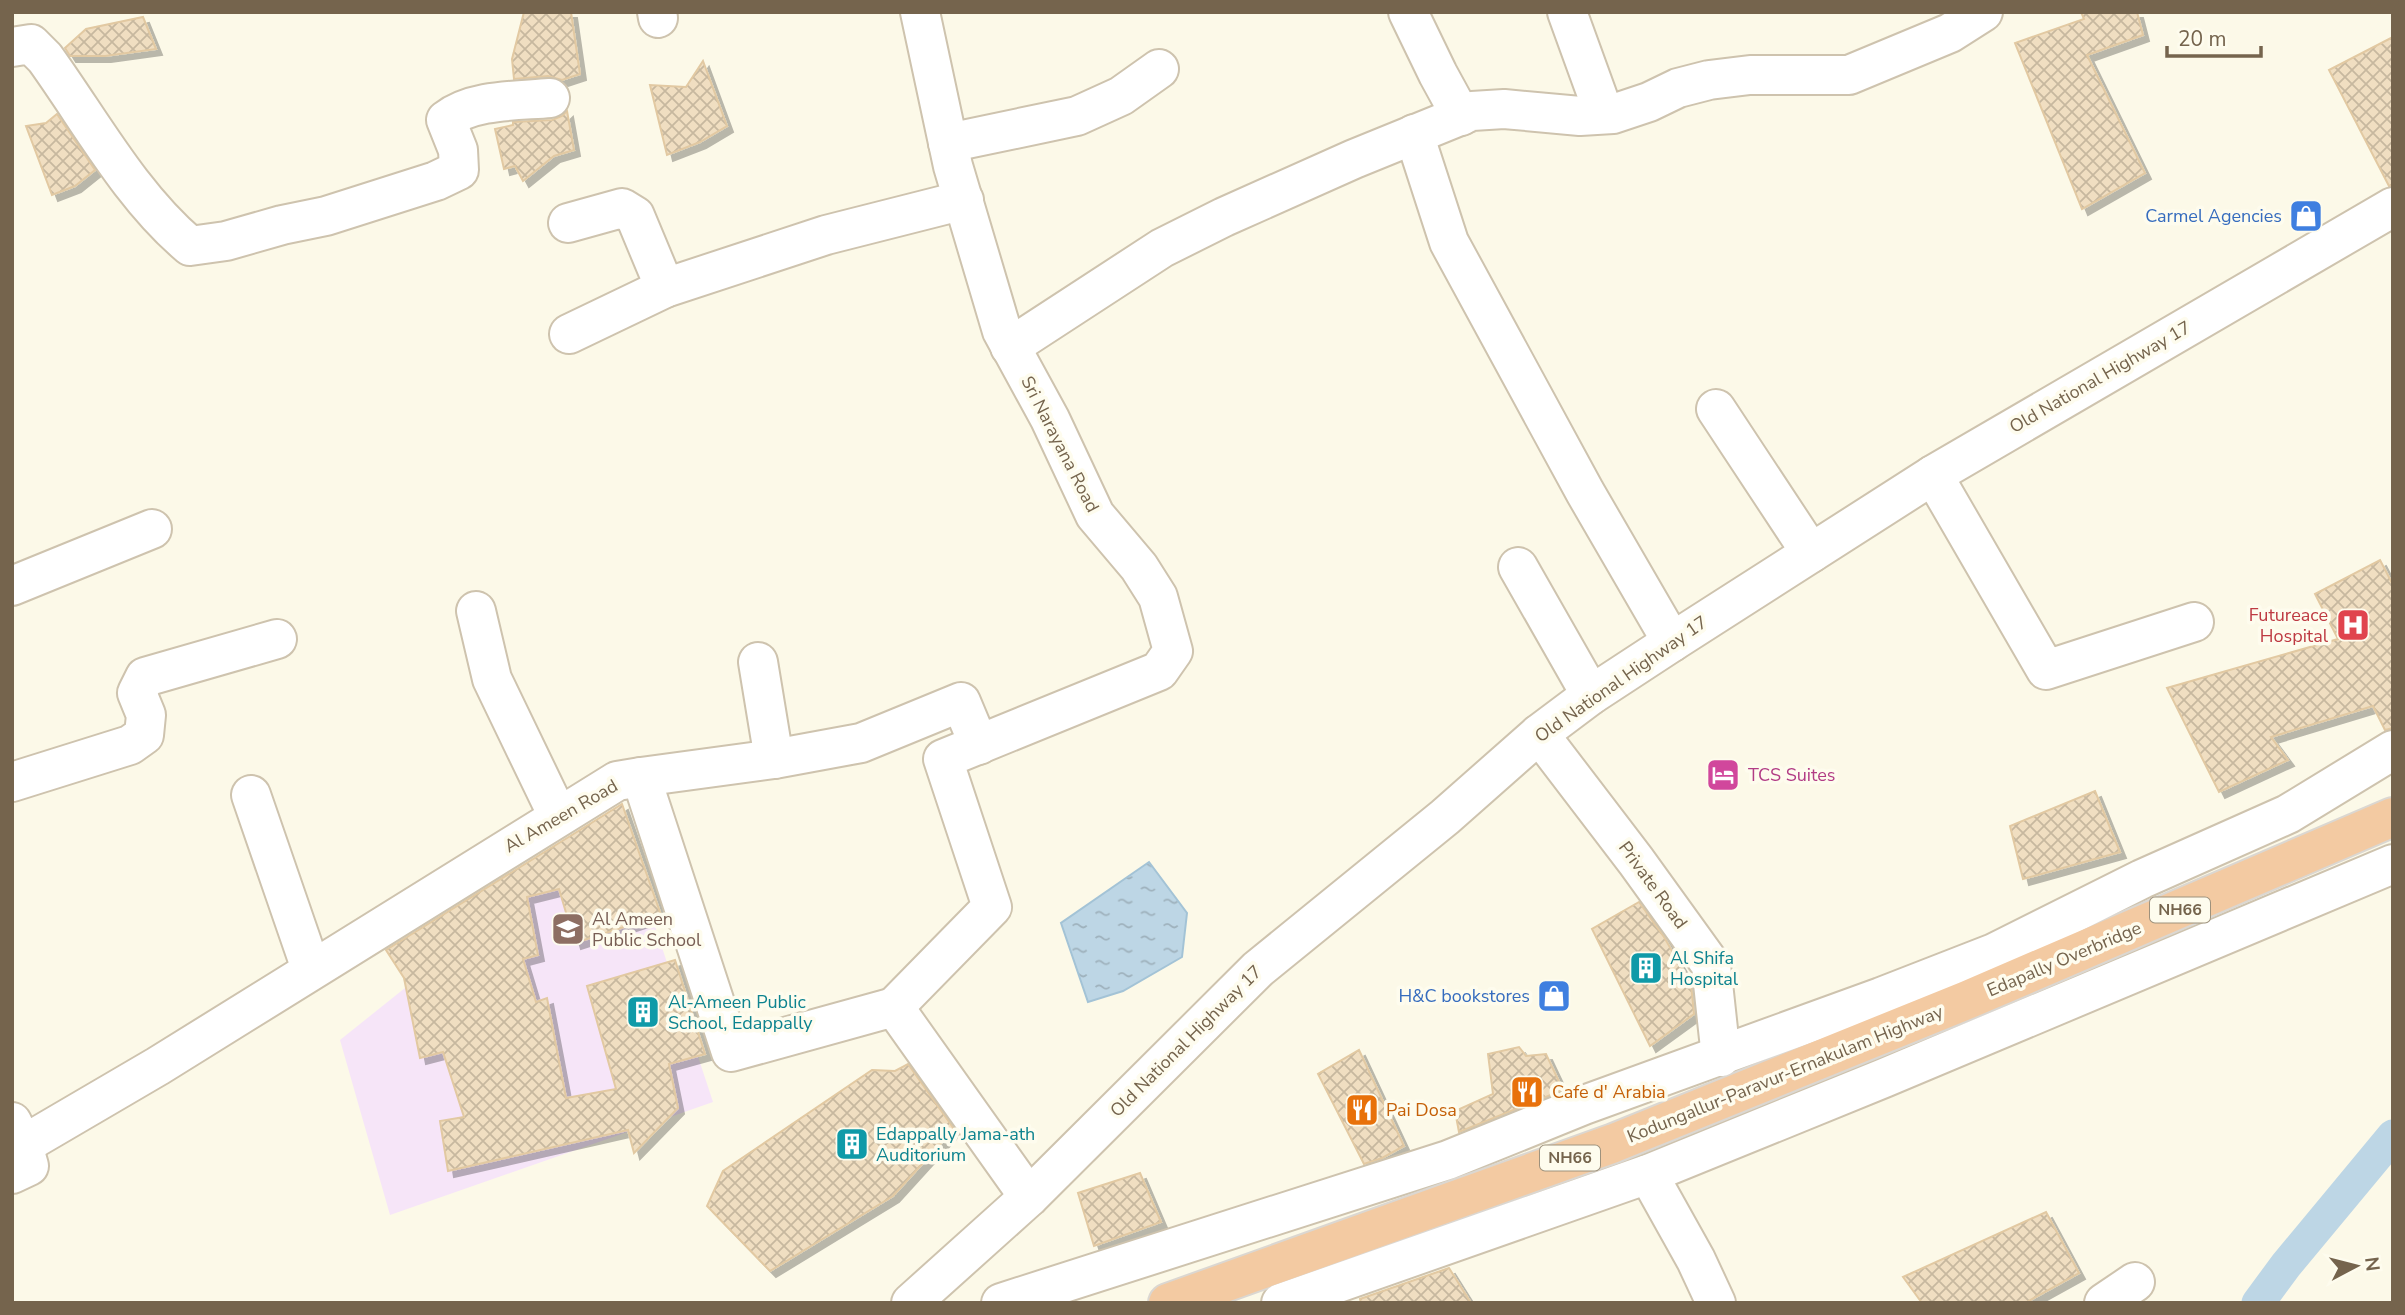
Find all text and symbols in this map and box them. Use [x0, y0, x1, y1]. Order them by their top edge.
scale bar [2167, 14, 2262, 58]
text: 20 m [2178, 25, 2227, 53]
shop icon: Carmel Agencies [2287, 197, 2325, 235]
place label: Carmel Agencies [2145, 204, 2282, 228]
street label: Old National Highway 17 [2005, 315, 2195, 439]
street label: Sri Narayana Road [1015, 372, 1105, 516]
place label: Futureace Hospital [2249, 603, 2329, 648]
hospital icon: Futureace Hospital [2334, 606, 2372, 644]
street label: Old National Highway 17 [1530, 610, 1712, 748]
hotel icon: TCS Suites [1704, 756, 1742, 794]
place label: TCS Suites [1748, 763, 1835, 787]
street label: Al Ameen Road [500, 774, 622, 858]
street label: Private Road [1613, 836, 1693, 934]
road number: NH66 [2150, 898, 2210, 922]
place label: Al Ameen Public School [592, 907, 702, 952]
school or university icon: Al Ameen Public School [549, 910, 587, 948]
street label: Edapally Overbridge [1983, 916, 2145, 1002]
place label: Al Shifa Hospital [1670, 946, 1739, 991]
building icon: Al Shifa Hospital [1627, 949, 1665, 987]
street label: Old National Highway 17 [1105, 960, 1267, 1122]
shop icon: H&C bookstores [1535, 977, 1573, 1015]
place label: H&C bookstores [1398, 984, 1530, 1008]
place label: Al-Ameen Public School, Edappally [668, 990, 813, 1035]
building icon: Al-Ameen Public School, Edappally [624, 993, 662, 1031]
street label: Kodungallur-Paravur-Ernakulam Highway [1624, 999, 1947, 1149]
restaurant icon: Cafe d' Arabia [1508, 1073, 1546, 1111]
place label: Cafe d' Arabia [1552, 1080, 1666, 1104]
restaurant icon: Pai Dosa [1343, 1091, 1381, 1129]
place label: Pai Dosa [1386, 1098, 1457, 1122]
place label: Edappally Jama-ath Auditorium [876, 1122, 1035, 1167]
building icon: Edappally Jama-ath Auditorium [833, 1125, 871, 1163]
road number: NH66 [1540, 1146, 1600, 1170]
north arrow [2321, 1231, 2391, 1301]
text: N [2358, 1255, 2386, 1273]

